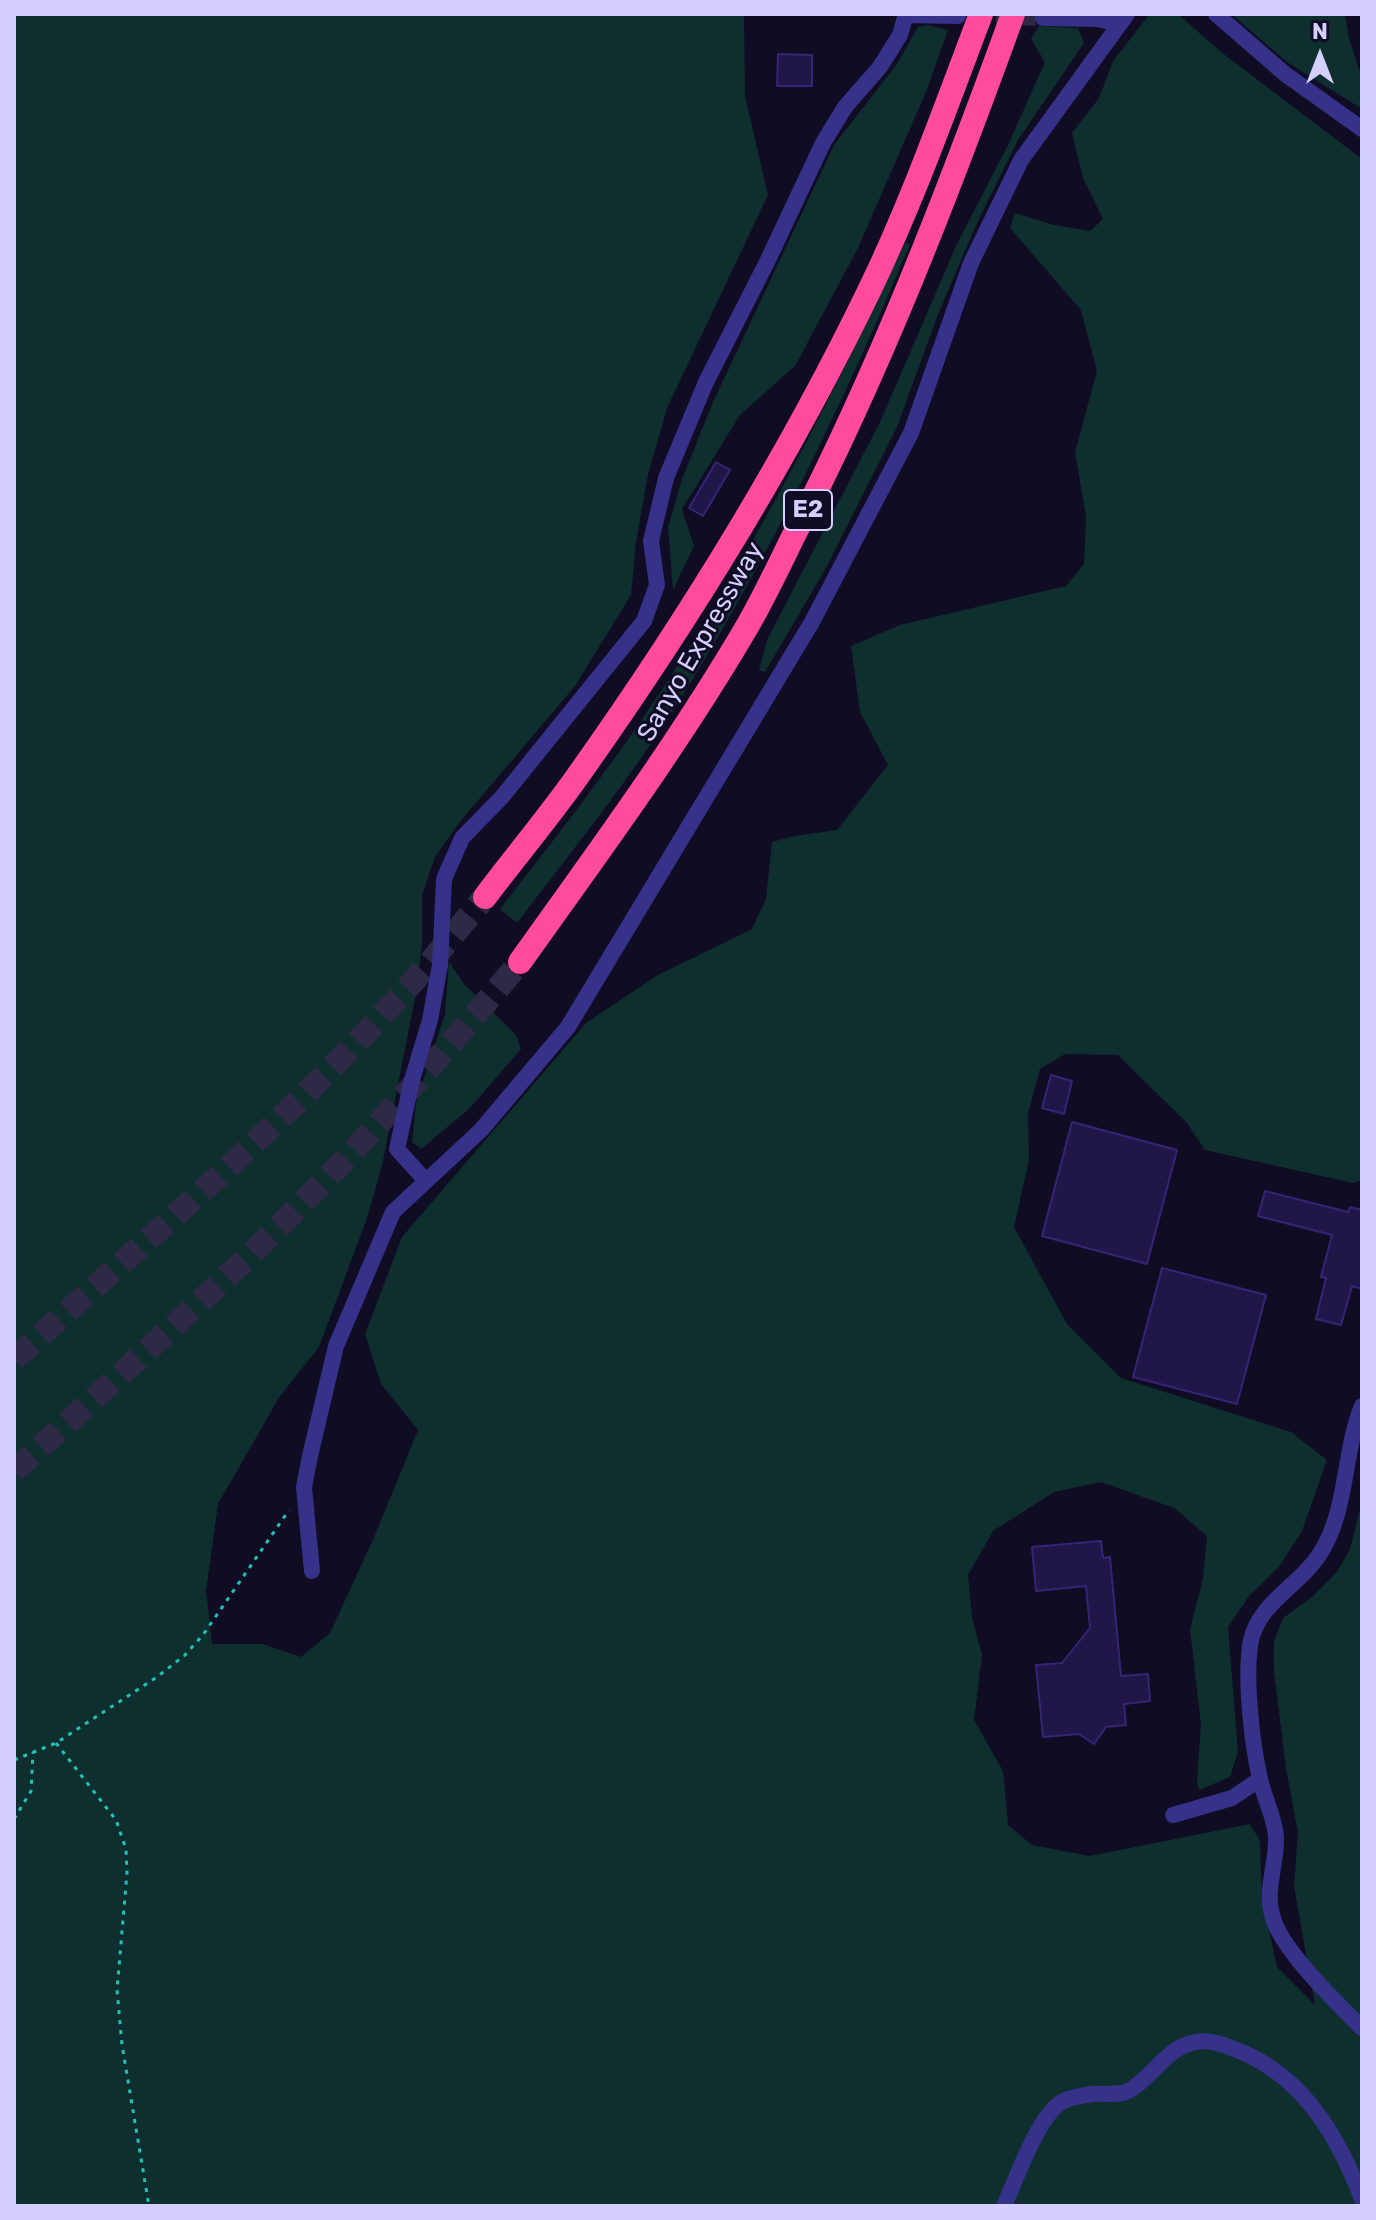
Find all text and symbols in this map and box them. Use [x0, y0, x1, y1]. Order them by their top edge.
north arrow [1280, 16, 1360, 96]
text: N [1312, 18, 1328, 45]
road number: E2 [784, 490, 832, 530]
street label: Sanyo Expressway [631, 537, 771, 747]

